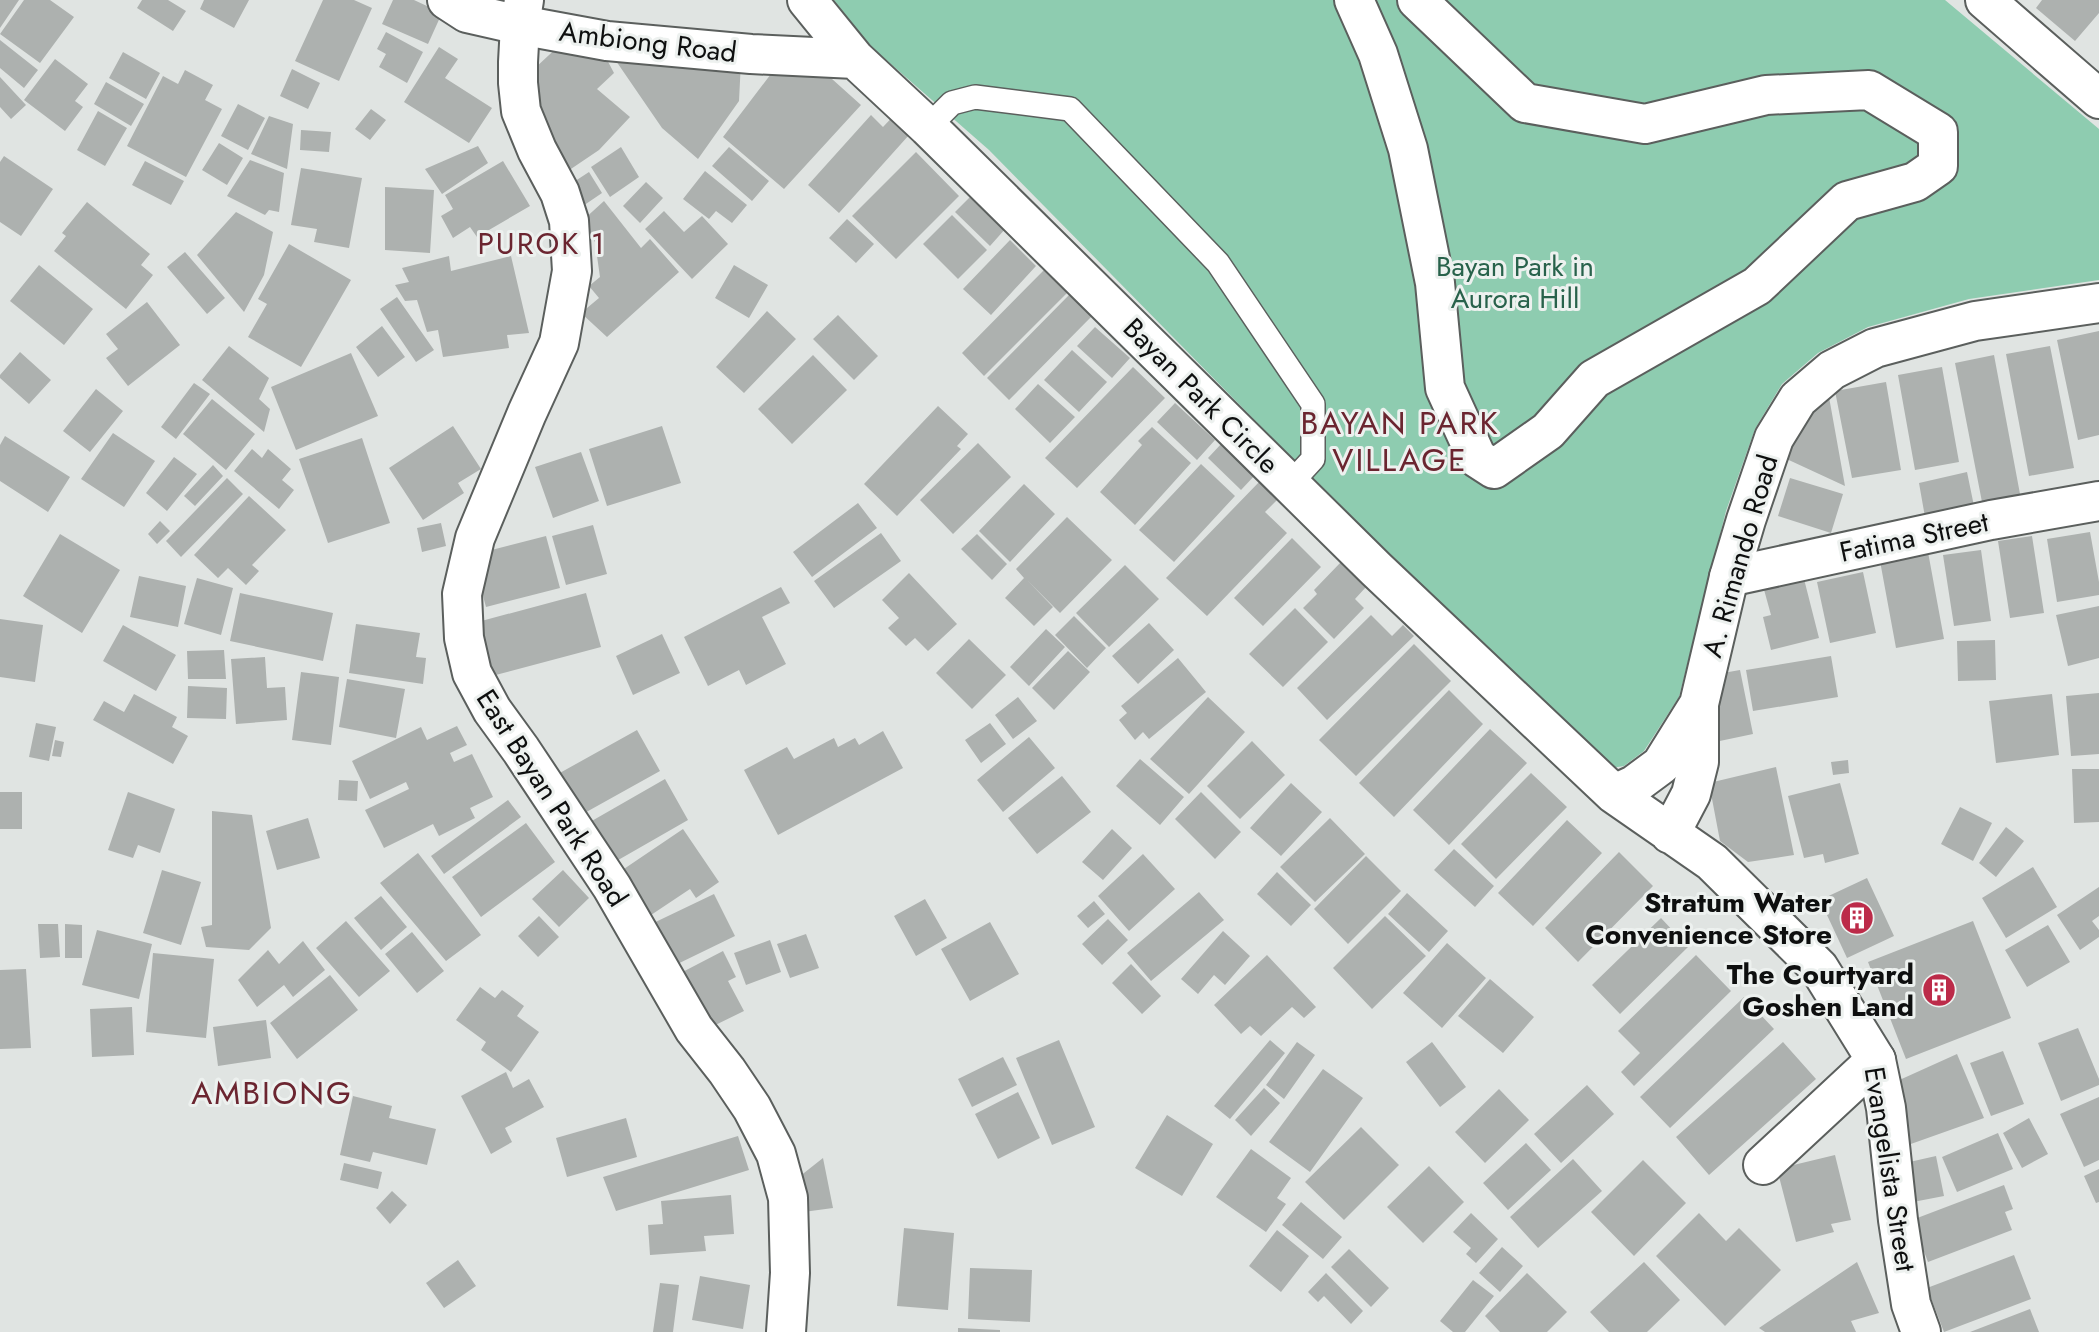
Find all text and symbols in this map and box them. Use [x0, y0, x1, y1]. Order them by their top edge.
street label: Ambiong Road [557, 11, 739, 73]
district label: PUROK 1 [477, 222, 607, 265]
park label: Bayan Park in Aurora Hill [1436, 246, 1594, 319]
street label: Bayan Park Circle [1114, 309, 1288, 483]
district label: BAYAN PARK VILLAGE [1301, 400, 1499, 483]
street label: A. Rimando Road [1691, 450, 1789, 662]
street label: Fatima Street [1836, 501, 1992, 573]
street label: East Bayan Park Road [466, 681, 638, 915]
place label: Stratum Water Convenience Store [1585, 882, 1832, 955]
building icon: Stratum Water Convenience Store [1838, 899, 1876, 937]
place label: The Courtyard Goshen Land [1727, 954, 1914, 1027]
building icon: The Courtyard Goshen Land [1920, 971, 1958, 1009]
street label: Evangelista Street [1854, 1064, 1926, 1275]
district label: AMBIONG [191, 1070, 353, 1116]

